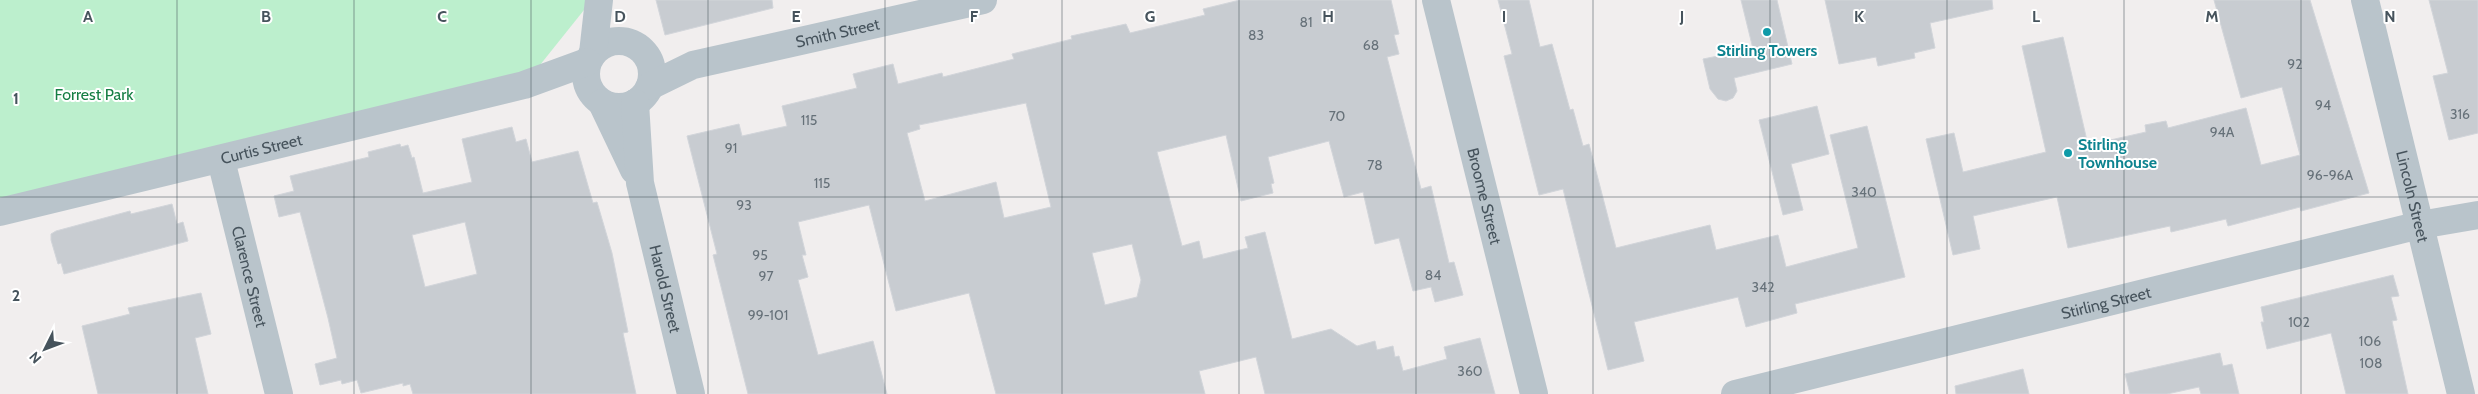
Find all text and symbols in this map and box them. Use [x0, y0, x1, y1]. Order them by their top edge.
text: A [83, 7, 93, 26]
text: B [261, 7, 271, 26]
text: C [437, 7, 447, 26]
text: D [614, 7, 626, 26]
text: E [791, 7, 801, 26]
text: F [970, 7, 979, 26]
text: G [1145, 7, 1155, 26]
text: H [1322, 7, 1334, 26]
text: I [1502, 7, 1506, 26]
text: J [1679, 7, 1684, 26]
text: K [1854, 7, 1864, 26]
text: L [2032, 7, 2040, 26]
text: M [2205, 7, 2219, 26]
text: N [2384, 7, 2396, 26]
house number: 81 [1299, 13, 1313, 31]
street label: Smith Street [794, 14, 882, 51]
house number: 83 [1248, 26, 1264, 44]
marker: Stirling Towers [1761, 26, 1773, 38]
house number: 68 [1363, 36, 1379, 54]
place label: Stirling Towers [1717, 41, 1818, 60]
house number: 92 [2287, 55, 2303, 73]
park label: Forrest Park [54, 85, 134, 104]
text: 1 [13, 89, 19, 108]
house number: 94 [2315, 96, 2331, 114]
house number: 316 [2450, 105, 2470, 123]
house number: 70 [1329, 107, 1346, 125]
house number: 115 [801, 111, 817, 129]
house number: 94A [2210, 123, 2235, 141]
street label: Curtis Street [219, 129, 305, 168]
place label: Stirling Townhouse [2078, 135, 2157, 172]
house number: 91 [725, 139, 737, 157]
street label: Broome Street [1464, 146, 1506, 247]
marker: Stirling Townhouse [2062, 147, 2074, 159]
street label: Lincoln Street [2392, 148, 2433, 245]
house number: 78 [1367, 156, 1383, 174]
house number: 96-96A [2307, 166, 2354, 184]
house number: 115 [814, 174, 830, 192]
house number: 340 [1851, 183, 1877, 201]
house number: 93 [736, 196, 752, 214]
street label: Clarence Street [228, 224, 272, 330]
street label: Harold Street [646, 243, 686, 335]
house number: 95 [752, 246, 768, 264]
house number: 84 [1425, 266, 1441, 284]
house number: 97 [759, 267, 774, 285]
house number: 342 [1751, 278, 1775, 296]
street label: Stirling Street [2059, 282, 2153, 323]
text: 2 [12, 286, 20, 305]
house number: 99-101 [748, 306, 788, 324]
house number: 102 [2288, 313, 2310, 331]
north arrow [20, 324, 70, 374]
house number: 106 [2359, 332, 2381, 350]
text: N [25, 348, 45, 367]
house number: 108 [2360, 354, 2382, 372]
house number: 360 [1457, 362, 1483, 380]

